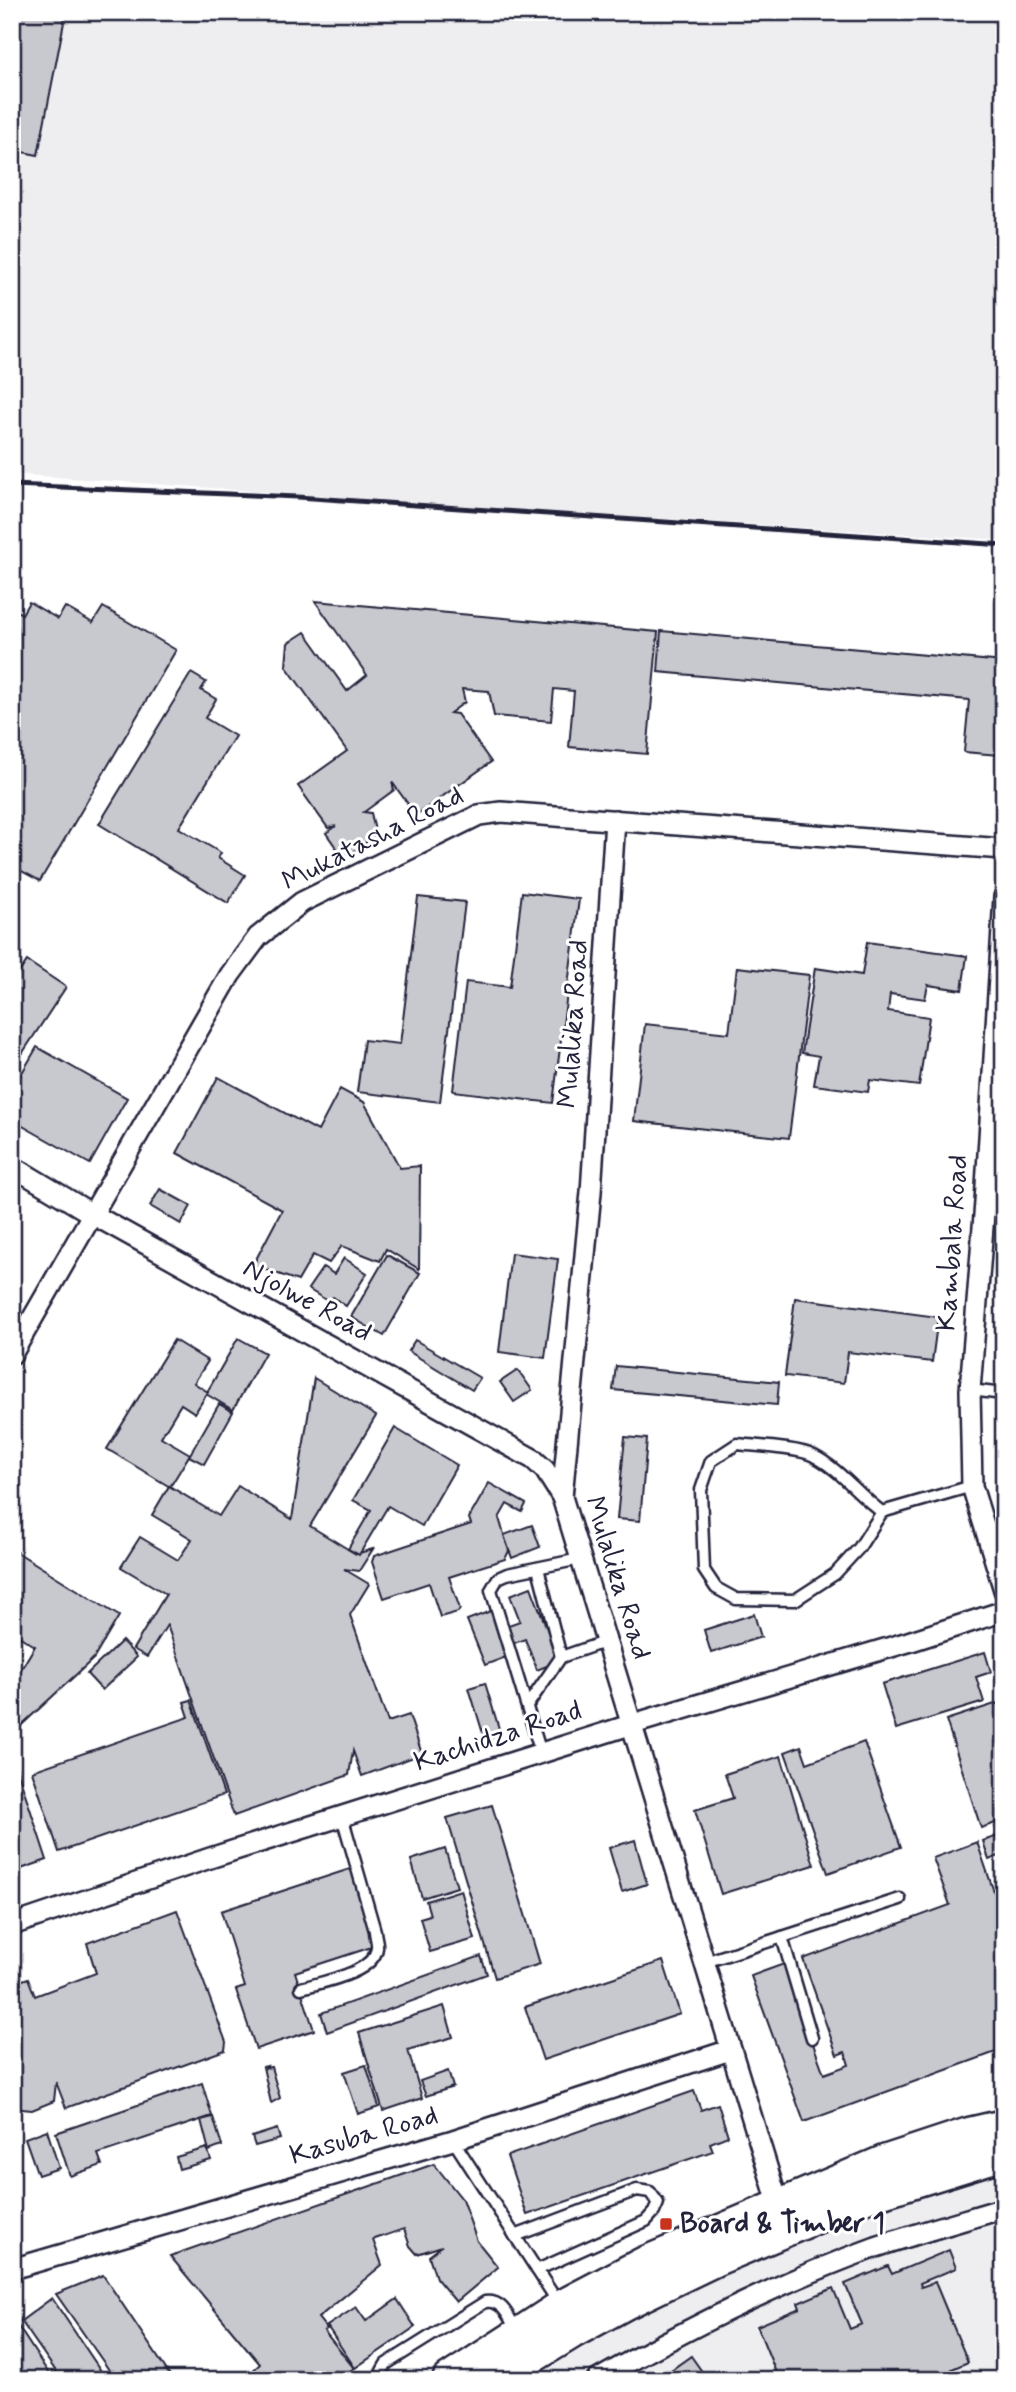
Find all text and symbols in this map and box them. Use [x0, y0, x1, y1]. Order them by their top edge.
street label: Mukatasha Road [276, 777, 470, 901]
street label: Mulalika Road [550, 938, 598, 1110]
street label: Kambala Road [928, 1153, 978, 1333]
street label: Njolwe Road [236, 1250, 378, 1352]
street label: Mulalika Road [575, 1492, 659, 1664]
street label: Kachidza Road [409, 1692, 587, 1782]
street label: Kasuba Road [286, 2097, 442, 2175]
place label: Board & Timber 1 [680, 2206, 885, 2243]
marker: Board & Timber 1 [658, 2216, 674, 2232]

